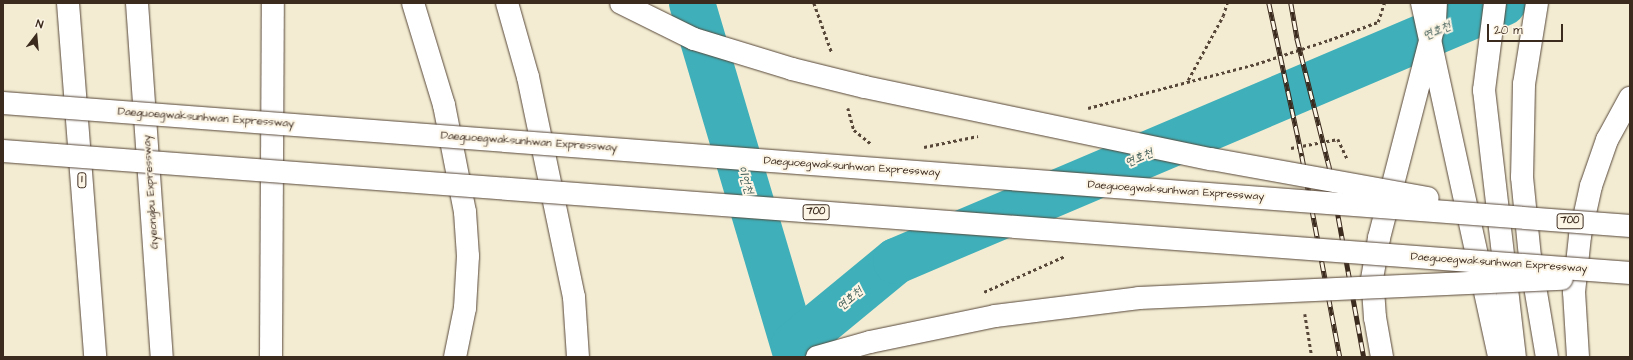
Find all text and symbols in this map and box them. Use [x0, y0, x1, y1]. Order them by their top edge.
north arrow [16, 16, 56, 56]
text: N [34, 16, 45, 32]
scale bar [1489, 16, 1565, 42]
water label: 연호천 [1421, 19, 1453, 43]
text: 20 m [1494, 22, 1523, 39]
street label: Daeguoegwaksunhwan Expressway [117, 105, 295, 131]
street label: Daeguoegwaksunhwan Expressway [440, 129, 618, 155]
street label: Gyeongbu Expressway [140, 134, 162, 250]
water label: 연호천 [1123, 146, 1155, 170]
street label: Daeguoegwaksunhwan Expressway [763, 154, 941, 180]
water label: 이언천 [734, 164, 756, 196]
road number: 1 [77, 172, 87, 188]
street label: Daeguoegwaksunhwan Expressway [1087, 178, 1265, 204]
road number: 700 [802, 204, 830, 220]
road number: 700 [1556, 213, 1584, 229]
street label: Daeguoegwaksunhwan Expressway [1410, 250, 1588, 276]
water label: 연호천 [834, 284, 866, 314]

